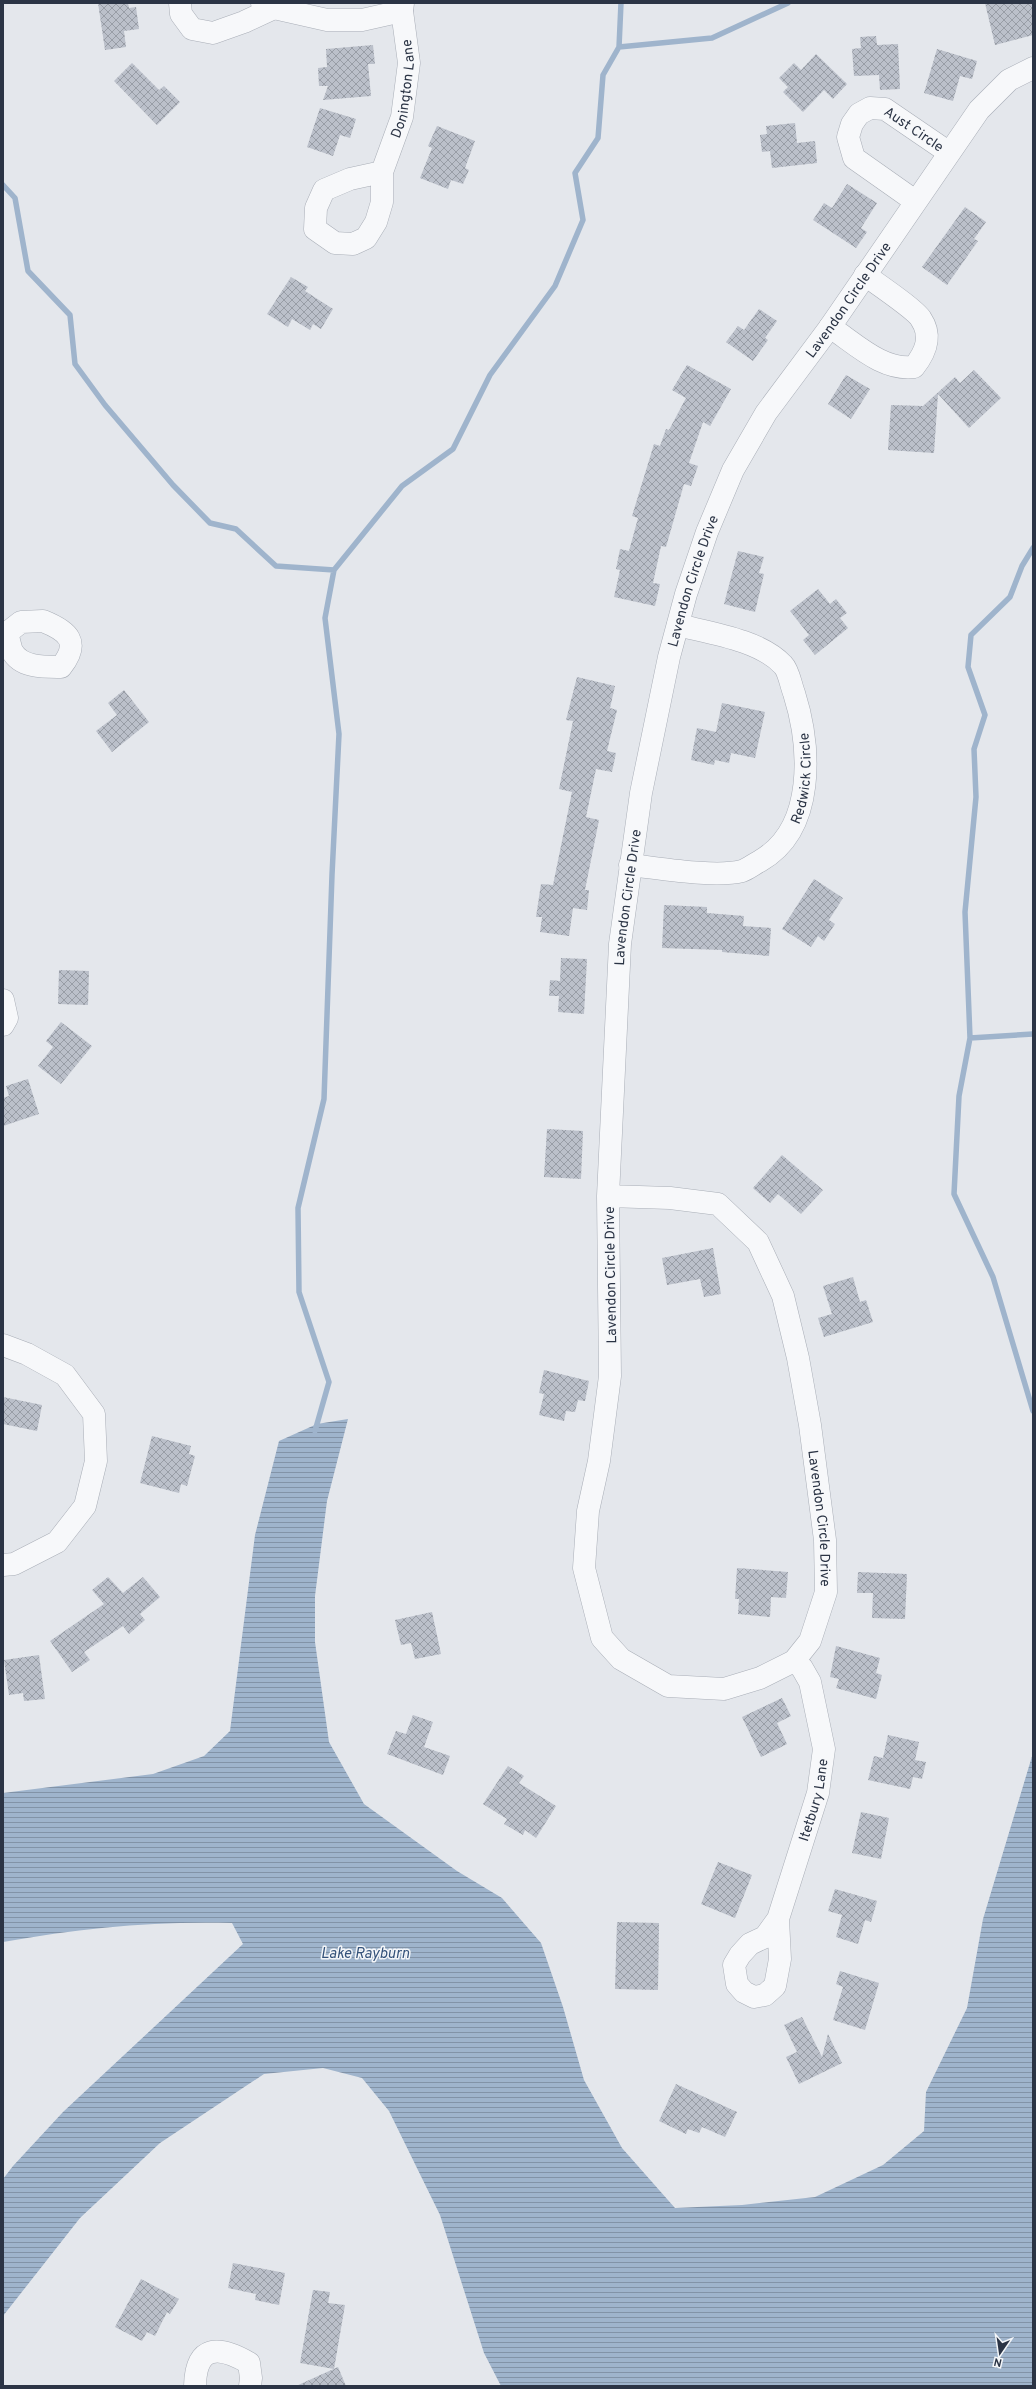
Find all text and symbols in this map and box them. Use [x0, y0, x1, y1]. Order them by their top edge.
street label: Donington Lane [388, 38, 419, 141]
street label: Aust Circle [880, 104, 946, 156]
street label: Lavendon Circle Drive [803, 239, 896, 362]
street label: Lavendon Circle Drive [665, 513, 723, 649]
street label: Redwick Circle [788, 732, 816, 827]
street label: Lavendon Circle Drive [612, 828, 646, 966]
street label: Lavendon Circle Drive [602, 1206, 621, 1344]
street label: Lavendon Circle Drive [803, 1449, 833, 1587]
street label: Itetbury Lane [796, 1758, 833, 1844]
water label: Lake Rayburn [321, 1945, 409, 1964]
north arrow [980, 2333, 1020, 2373]
text: N [993, 2354, 1003, 2369]

